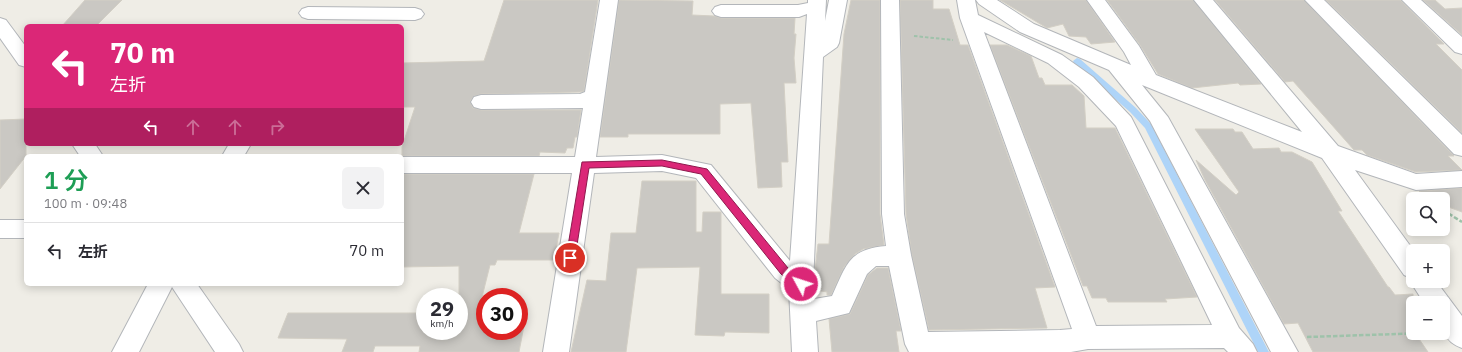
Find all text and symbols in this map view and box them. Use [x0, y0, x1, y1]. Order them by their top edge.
text: 70 m [110, 34, 175, 71]
icon: left [44, 40, 96, 92]
text: 左折 [110, 73, 146, 96]
icon: left [140, 116, 162, 138]
icon: ahead [182, 116, 204, 138]
icon: ahead [224, 116, 246, 138]
icon: right [266, 116, 288, 138]
text: 1 分 [44, 164, 88, 196]
button: close [342, 167, 384, 209]
map controls [1406, 192, 1450, 340]
button: search [1406, 192, 1450, 236]
text: 100 m · 09:48 [44, 195, 127, 212]
icon: left [44, 240, 66, 262]
text: 70 m [349, 241, 384, 260]
pin [553, 241, 587, 275]
text: 左折 [78, 242, 108, 261]
button: + [1406, 244, 1450, 288]
icon: arrive [559, 247, 581, 269]
position arrow [780, 263, 822, 305]
speed limit sign: 30 [476, 288, 528, 340]
text: 29 [430, 295, 454, 322]
button: − [1406, 296, 1450, 340]
text: km/h [430, 317, 454, 330]

